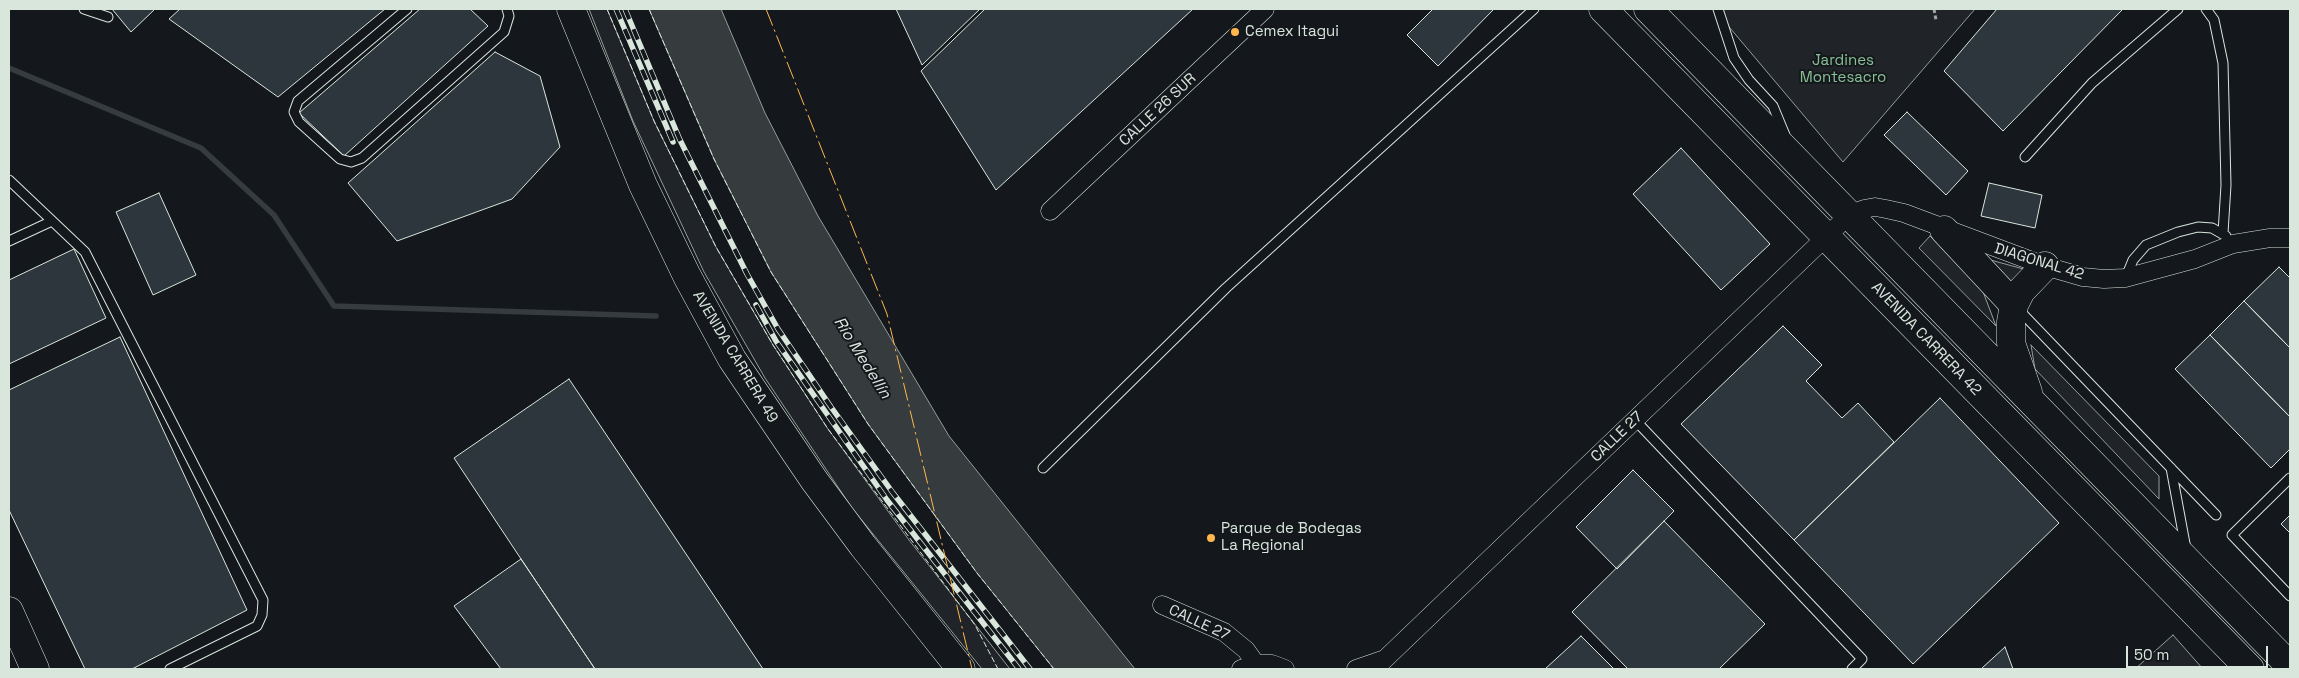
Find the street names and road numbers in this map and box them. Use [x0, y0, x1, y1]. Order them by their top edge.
street label: CALLE 26 SUR [1116, 70, 1200, 150]
street label: DIAGONAL 42 [1992, 240, 2086, 284]
street label: AVENIDA CARRERA 42 [1867, 279, 1985, 399]
street label: AVENIDA CARRERA 49 [688, 288, 782, 426]
street label: CALLE 27 [1587, 408, 1647, 466]
street label: CALLE 27 [1166, 601, 1232, 645]

